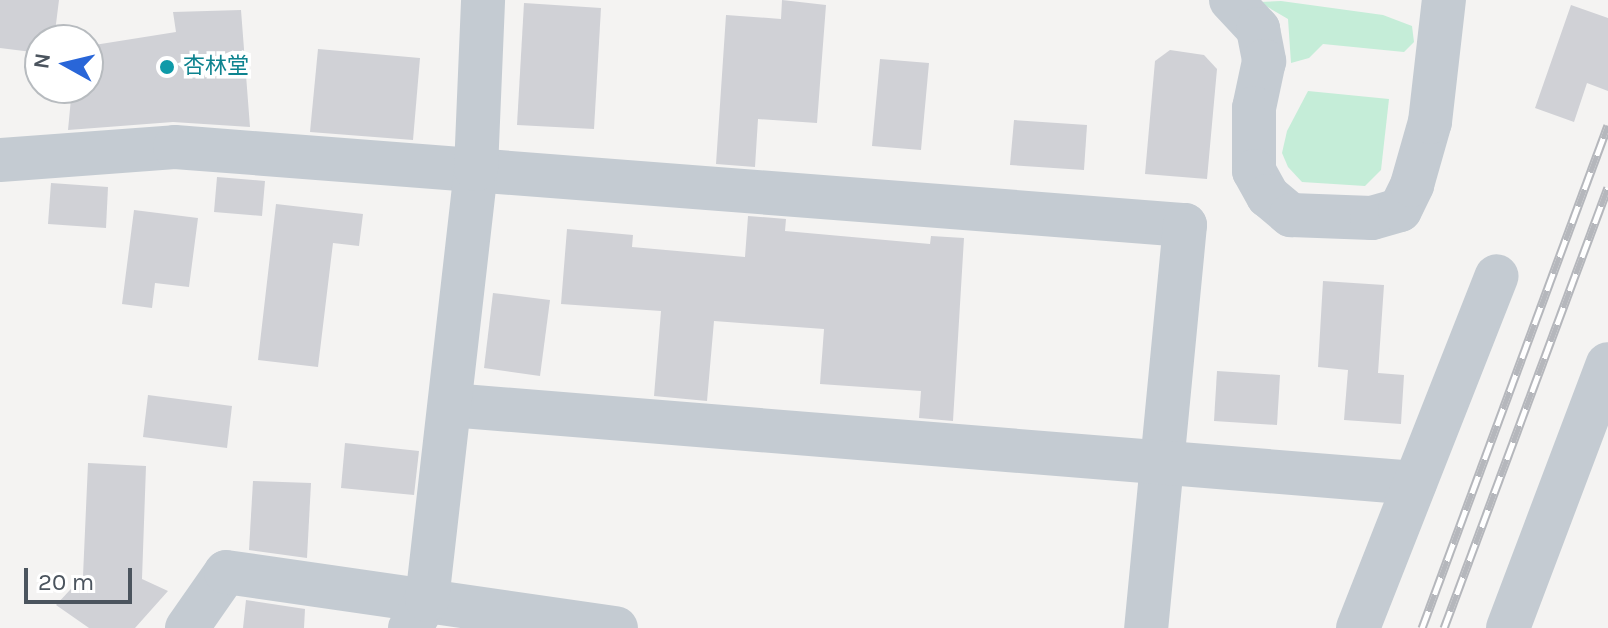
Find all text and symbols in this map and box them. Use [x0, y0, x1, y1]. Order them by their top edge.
north arrow [24, 24, 104, 104]
text: N [28, 51, 56, 71]
place label: 杏林堂 [183, 54, 249, 80]
marker: 杏林堂 [158, 58, 176, 76]
scale bar [28, 552, 136, 602]
text: 20 m [38, 568, 94, 596]

